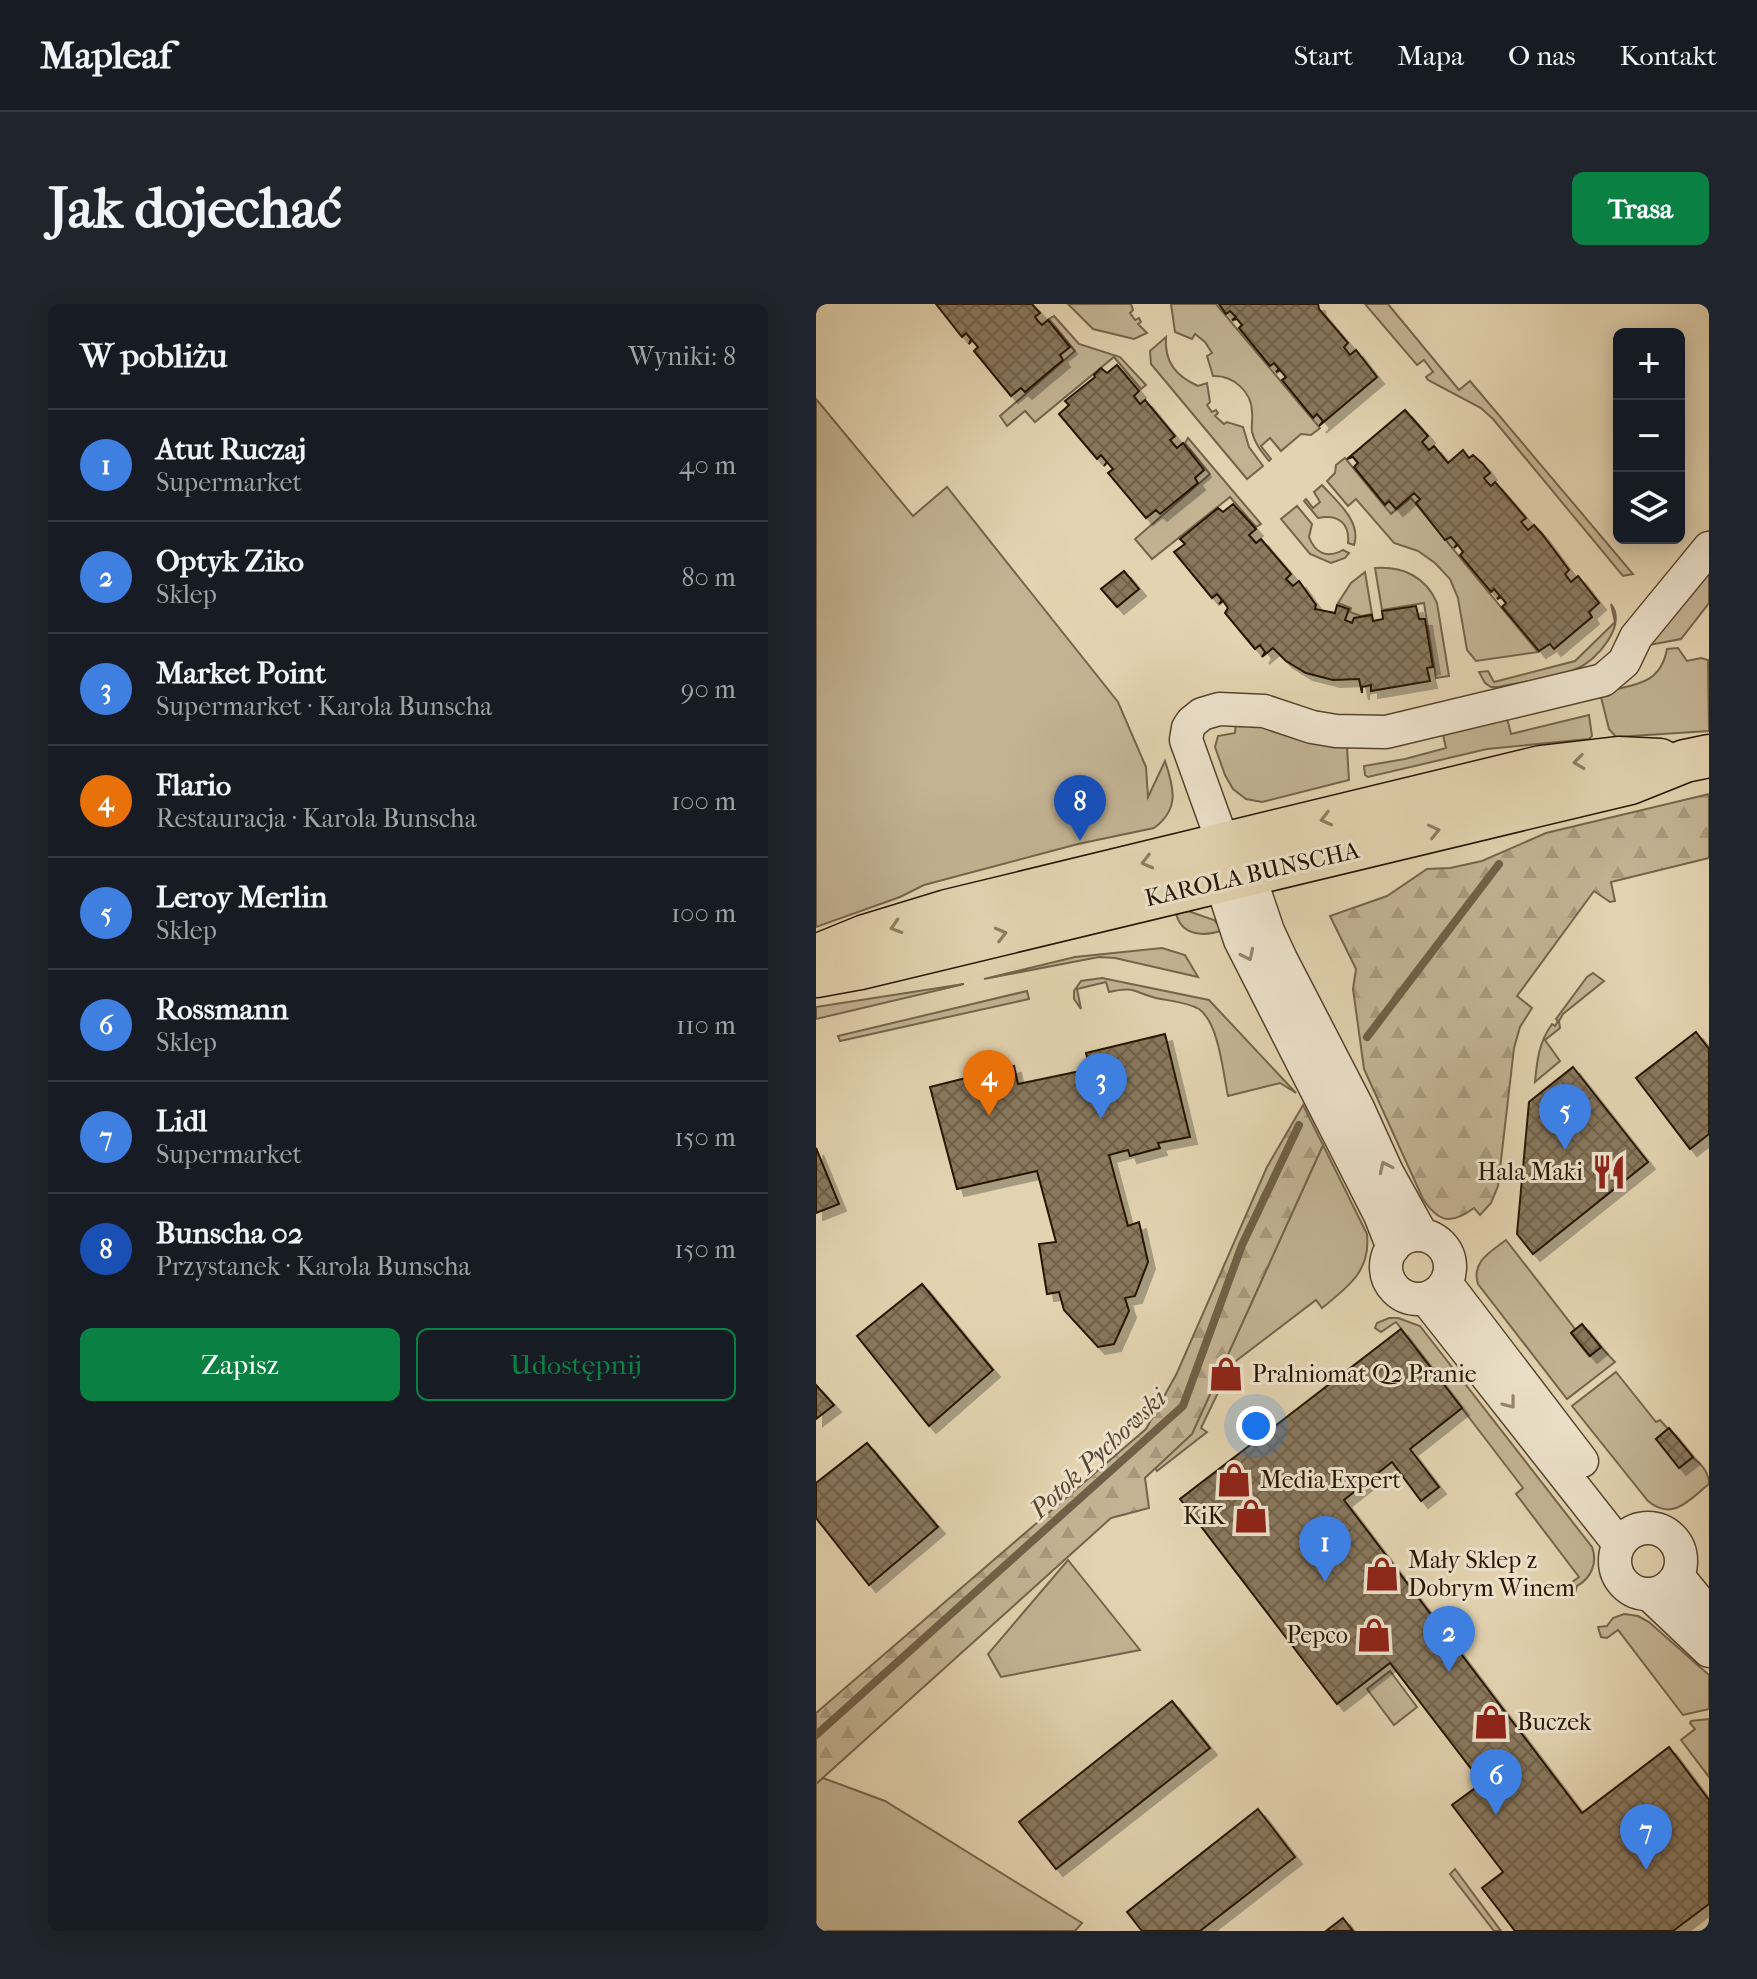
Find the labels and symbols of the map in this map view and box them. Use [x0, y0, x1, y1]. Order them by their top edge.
one-way arrow [1572, 754, 1585, 771]
pin: 8 [1054, 775, 1106, 841]
one-way arrow [1319, 810, 1333, 827]
one-way arrow [1426, 823, 1440, 840]
street label: KAROLA BUNSCHA [1142, 836, 1362, 912]
one-way arrow [1141, 852, 1155, 869]
one-way arrow [889, 918, 903, 934]
one-way arrow [994, 926, 1008, 943]
one-way arrow [1238, 947, 1254, 961]
pin: 4 [963, 1050, 1015, 1116]
pin: 3 [1075, 1053, 1127, 1119]
pin: 5 [1539, 1084, 1591, 1150]
restaurant icon: Hala Maki [1590, 1153, 1628, 1191]
place label: Hala Maki [1478, 1158, 1583, 1186]
one-way arrow [1379, 1161, 1395, 1175]
shop icon: Pralniomat Q2 Pranie [1207, 1355, 1245, 1393]
place label: Pralniomat Q2 Pranie [1252, 1360, 1477, 1388]
water label: Potok Pychowski [1023, 1382, 1174, 1526]
one-way arrow [1500, 1394, 1514, 1409]
your location [1236, 1406, 1276, 1446]
shop icon: Media Expert [1215, 1461, 1253, 1499]
place label: Media Expert [1260, 1466, 1401, 1494]
shop icon: KiK [1232, 1497, 1270, 1535]
place label: KiK [1183, 1502, 1227, 1530]
pin: 1 [1299, 1516, 1351, 1582]
place label: Mały Sklep z Dobrym Winem [1408, 1546, 1575, 1602]
shop icon: Mały Sklep z Dobrym Winem [1363, 1555, 1401, 1593]
pin: 2 [1423, 1606, 1475, 1672]
shop icon: Pepco [1355, 1616, 1393, 1654]
place label: Pepco [1286, 1621, 1348, 1649]
shop icon: Buczek [1472, 1703, 1510, 1741]
place label: Buczek [1517, 1708, 1592, 1736]
pin: 6 [1470, 1749, 1522, 1815]
pin: 7 [1620, 1804, 1672, 1870]

